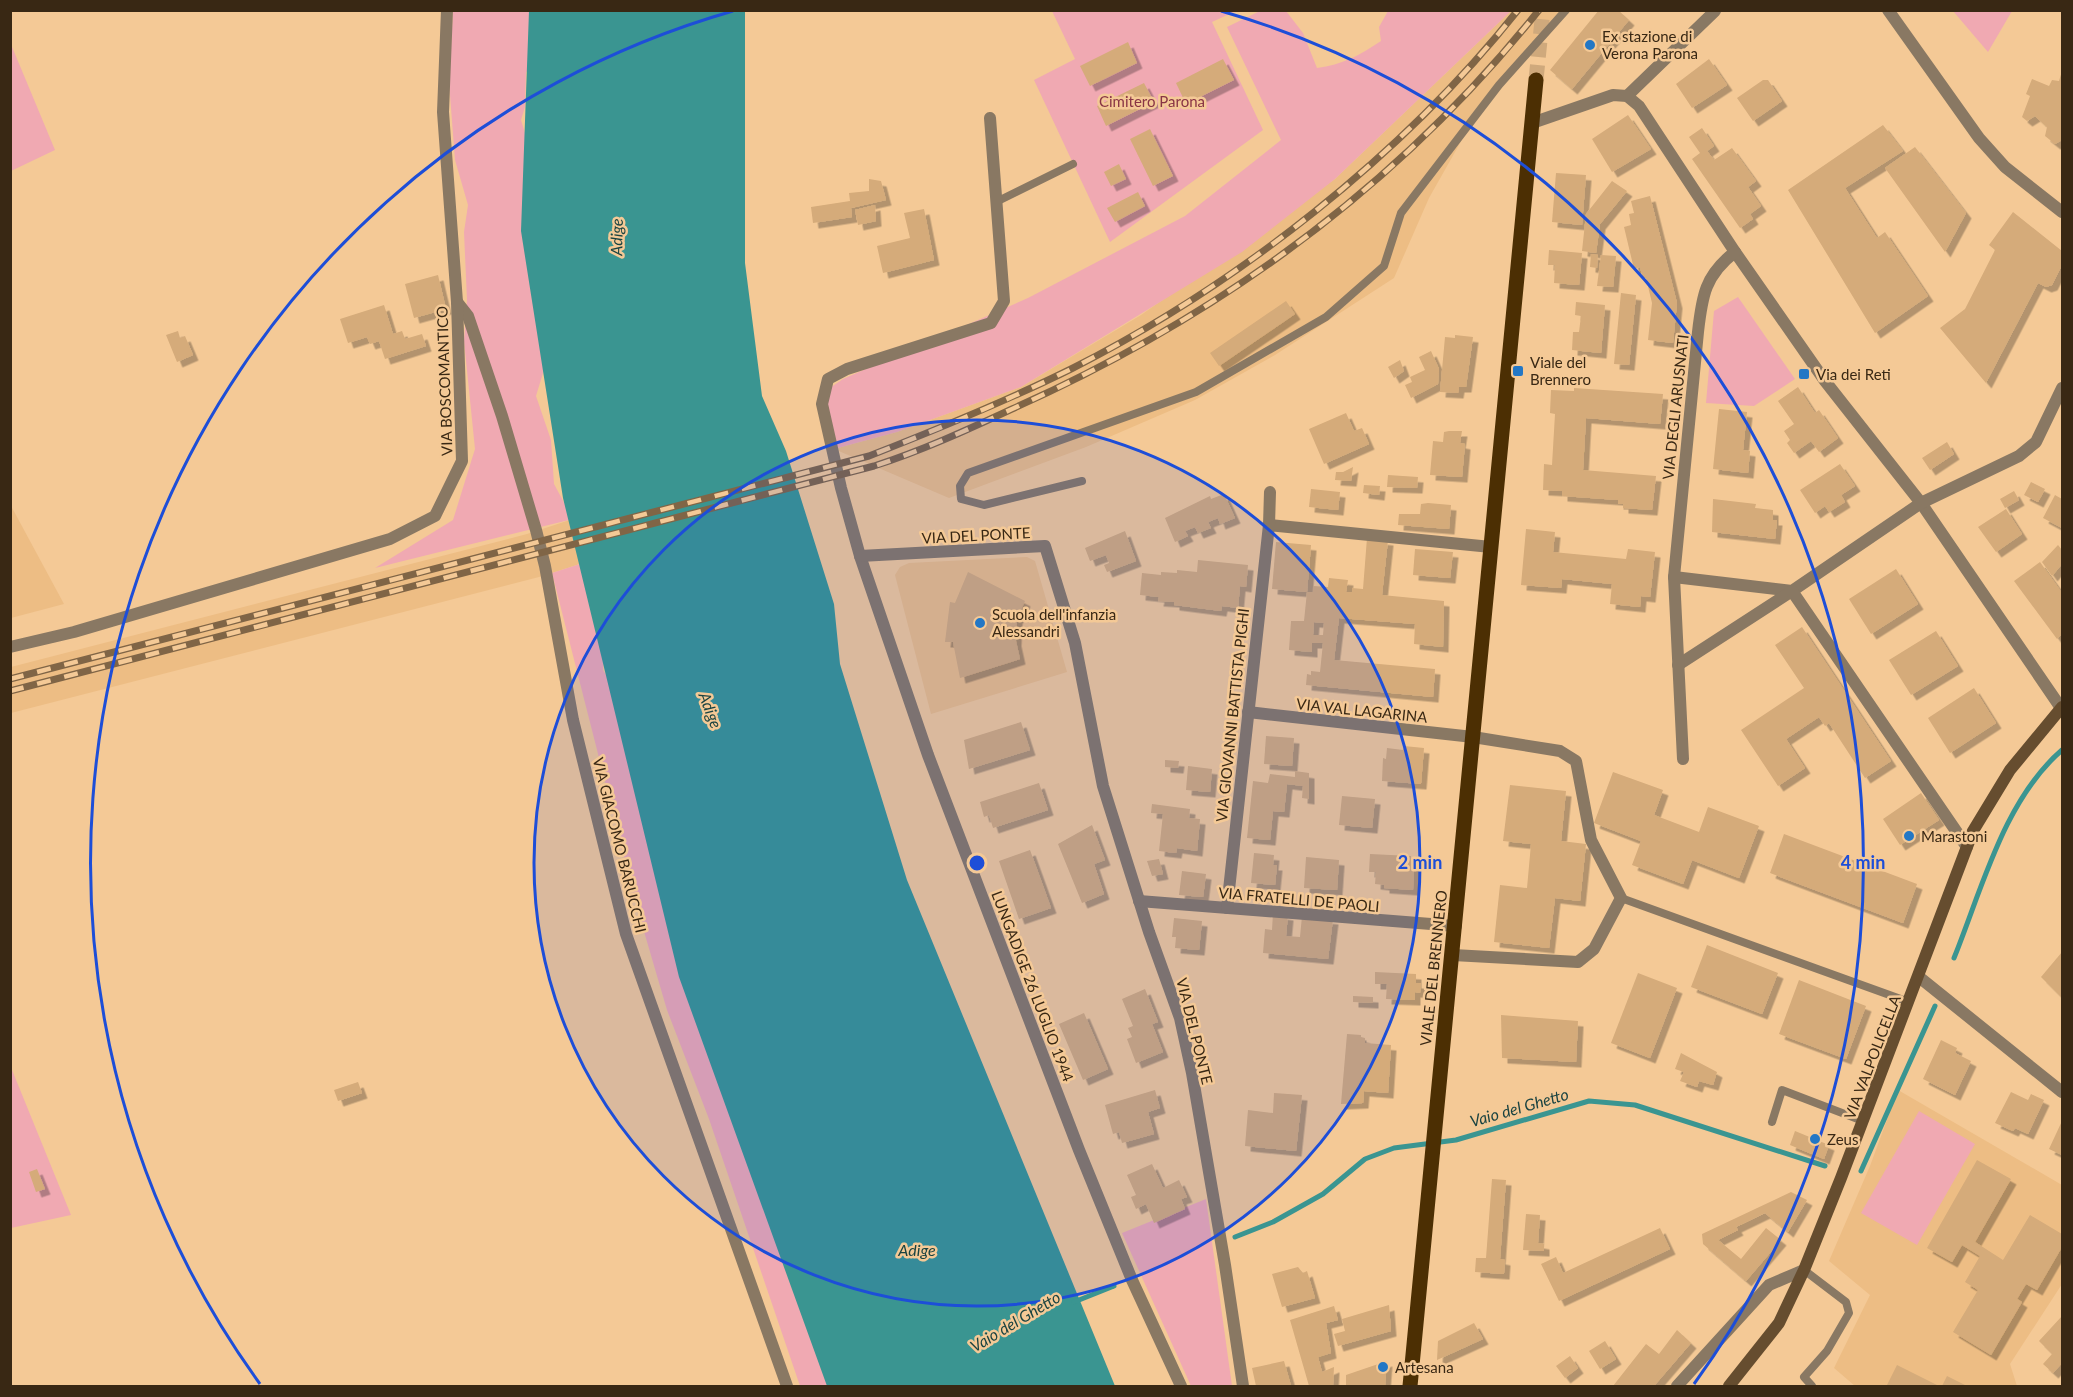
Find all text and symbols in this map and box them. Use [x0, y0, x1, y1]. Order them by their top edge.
place label: Ex stazione di Verona Parona [1602, 27, 1698, 62]
marker: Ex stazione di Verona Parona [1583, 38, 1597, 52]
park label: Cimitero Parona [1099, 92, 1205, 110]
water label: Adige [606, 218, 626, 257]
street label: VIA BOSCOMANTICO [432, 306, 456, 456]
street label: VIA DEGLI ARUSNATI [1658, 333, 1692, 481]
place label: Viale del Brennero [1530, 353, 1591, 388]
marker: Viale del Brennero [1511, 364, 1525, 378]
place label: Via dei Reti [1816, 365, 1891, 383]
marker: Via dei Reti [1797, 367, 1811, 381]
street label: VIA DEL PONTE [921, 523, 1031, 547]
place label: Scuola dell'infanzia Alessandri [992, 605, 1116, 640]
street label: VIA GIOVANNI BATTISTA PIGHI [1212, 607, 1252, 823]
marker: Scuola dell'infanzia Alessandri [973, 616, 987, 630]
water label: Adige [695, 688, 727, 731]
street label: VIA VAL LAGARINA [1296, 694, 1429, 726]
street label: VIA GIACOMO BARUCCHI [589, 755, 651, 935]
place label: Marastoni [1921, 827, 1987, 845]
marker: Marastoni [1902, 829, 1916, 843]
text: 2 min [1398, 851, 1442, 873]
text: 4 min [1841, 851, 1885, 873]
centre of rings [967, 853, 987, 873]
street label: VIA FRATELLI DE PAOLI [1218, 883, 1380, 915]
street label: LUNGADIGE 26 LUGLIO 1944 [988, 888, 1078, 1084]
street label: VIALE DEL BRENNERO [1416, 889, 1450, 1047]
street label: VIA DEL PONTE [1173, 976, 1217, 1086]
street label: VIA VALPOLICELLA [1840, 992, 1904, 1122]
water label: Vaio del Ghetto [1467, 1084, 1571, 1130]
place label: Zeus [1827, 1130, 1858, 1148]
marker: Zeus [1808, 1132, 1822, 1146]
water label: Adige [897, 1240, 936, 1259]
water label: Vaio del Ghetto [966, 1287, 1064, 1355]
place label: Artesana [1395, 1358, 1454, 1376]
marker: Artesana [1376, 1360, 1390, 1374]

